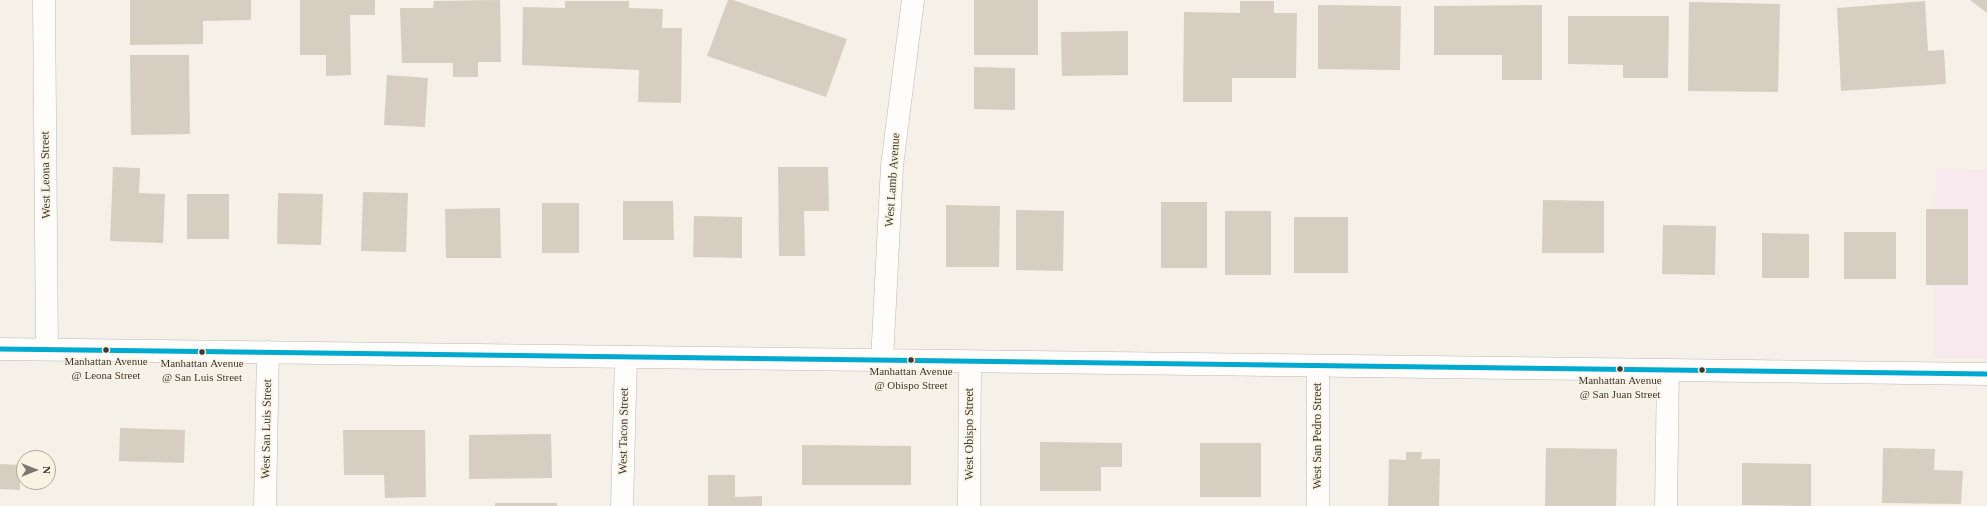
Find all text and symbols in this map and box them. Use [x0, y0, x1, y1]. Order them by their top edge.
street label: West Leona Street [38, 131, 54, 219]
street label: West Lamb Avenue [883, 133, 903, 227]
marker: Manhattan Avenue @ Leona Street [101, 345, 111, 355]
marker: Manhattan Avenue @ San Luis Street [197, 347, 207, 357]
place label: Manhattan Avenue @ Leona Street [64, 355, 148, 381]
marker: Manhattan Avenue @ Obispo Street [906, 355, 916, 365]
place label: Manhattan Avenue @ San Luis Street [160, 357, 244, 383]
marker: Manhattan Avenue @ San Juan Street [1615, 364, 1625, 374]
place label: Manhattan Avenue @ Obispo Street [869, 365, 953, 391]
unlabelled marker [1697, 365, 1707, 375]
place label: Manhattan Avenue @ San Juan Street [1578, 374, 1662, 400]
street label: West San Luis Street [259, 379, 275, 479]
street label: West San Pedro Street [1311, 383, 1325, 489]
street label: West Tacon Street [616, 387, 632, 475]
street label: West Obispo Street [963, 388, 977, 480]
north arrow [16, 450, 56, 490]
text: N [41, 466, 53, 474]

